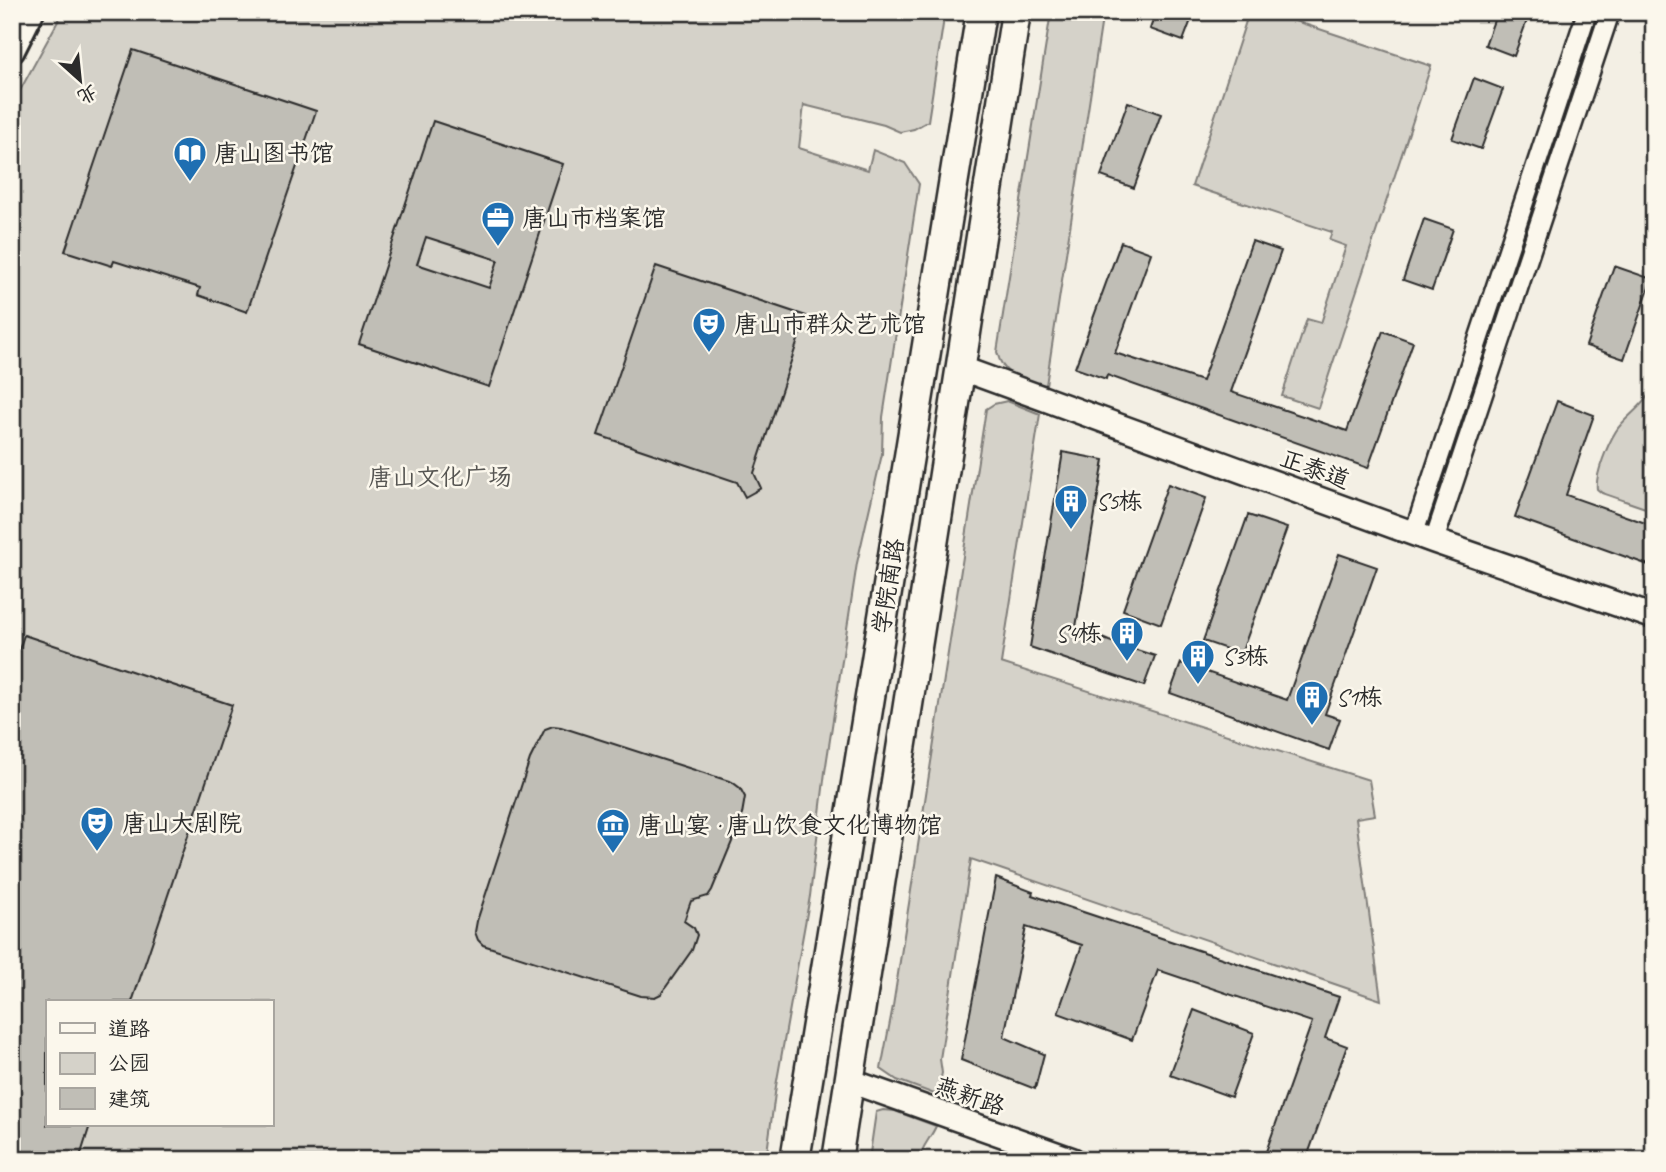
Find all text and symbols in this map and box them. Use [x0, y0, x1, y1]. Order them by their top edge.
north arrow [46, 46, 116, 116]
text: 北 [73, 79, 101, 109]
library icon: 唐山图书馆 [171, 134, 209, 183]
place label: 唐山图书馆 [214, 138, 334, 168]
office icon: 唐山市档案馆 [479, 199, 517, 248]
place label: 唐山市档案馆 [522, 203, 666, 233]
theatre icon: 唐山市群众艺术馆 [690, 305, 728, 354]
place label: 唐山市群众艺术馆 [734, 309, 926, 339]
street label: 正泰道 [1276, 443, 1354, 495]
park label: 唐山文化广场 [368, 462, 512, 492]
building icon: S5栋 [1052, 482, 1090, 531]
place label: S5栋 [1096, 486, 1142, 516]
street label: 学院南路 [866, 536, 910, 636]
building icon: S4栋 [1108, 614, 1146, 663]
place label: S4栋 [1056, 618, 1102, 648]
building icon: S3栋 [1179, 637, 1217, 686]
place label: S3栋 [1222, 641, 1268, 671]
building icon: S1栋 [1293, 678, 1331, 727]
place label: S1栋 [1336, 682, 1382, 712]
theatre icon: 唐山大剧院 [78, 804, 116, 853]
museum icon: 唐山宴 · 唐山饮食文化博物馆 [594, 806, 632, 855]
place label: 唐山大剧院 [122, 808, 242, 838]
place label: 唐山宴 · 唐山饮食文化博物馆 [638, 810, 942, 840]
legend [46, 1000, 273, 1126]
text: 道路 [108, 1016, 150, 1042]
text: 公园 [108, 1050, 150, 1076]
street label: 燕新路 [931, 1070, 1009, 1122]
text: 建筑 [108, 1086, 150, 1112]

